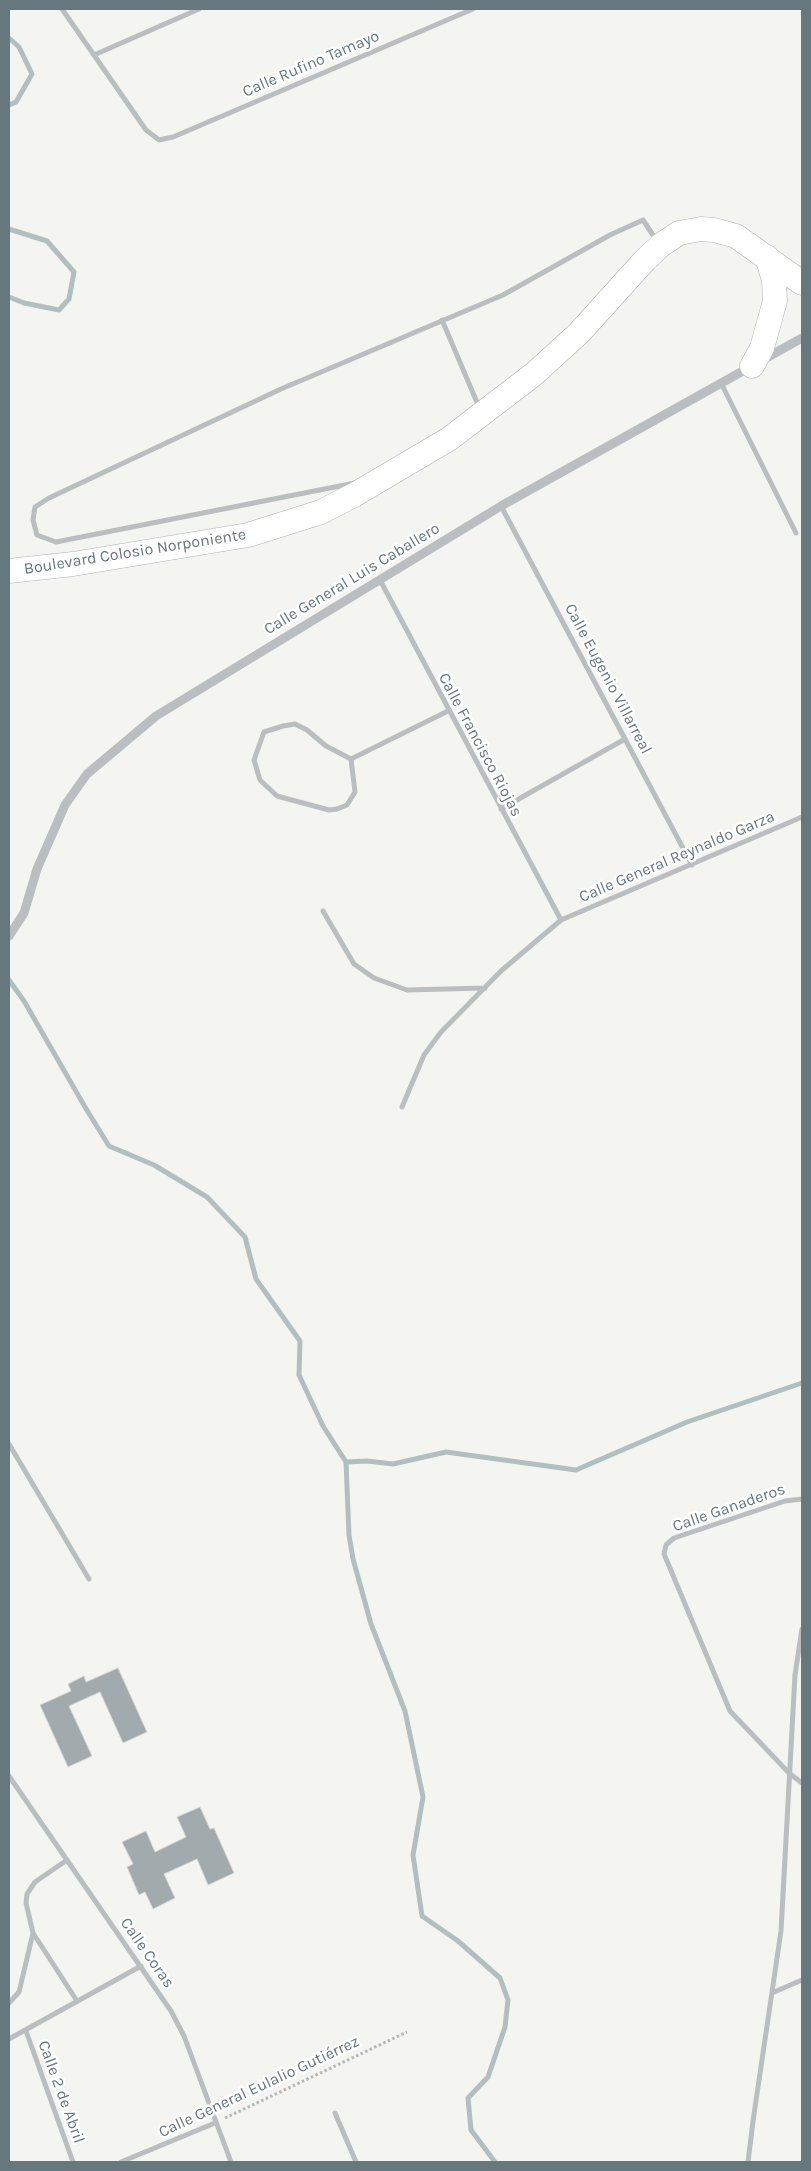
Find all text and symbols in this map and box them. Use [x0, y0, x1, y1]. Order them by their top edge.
street label: Calle Rufino Tamayo [240, 26, 382, 102]
street label: Calle General Luis Caballero [261, 519, 443, 639]
street label: Boulevard Colosio Norponiente [23, 525, 247, 579]
street label: Calle Eugenio Villarreal [560, 601, 656, 757]
street label: Calle Francisco Riojas [434, 670, 526, 820]
street label: Calle General Reynaldo Garza [576, 807, 778, 907]
street label: Calle Ganaderos [670, 1480, 788, 1536]
street label: Calle Coras [116, 1914, 178, 1992]
street label: Calle General Eulalio Gutiérrez [156, 2032, 362, 2142]
street label: Calle 2 de Abril [34, 2038, 88, 2146]

